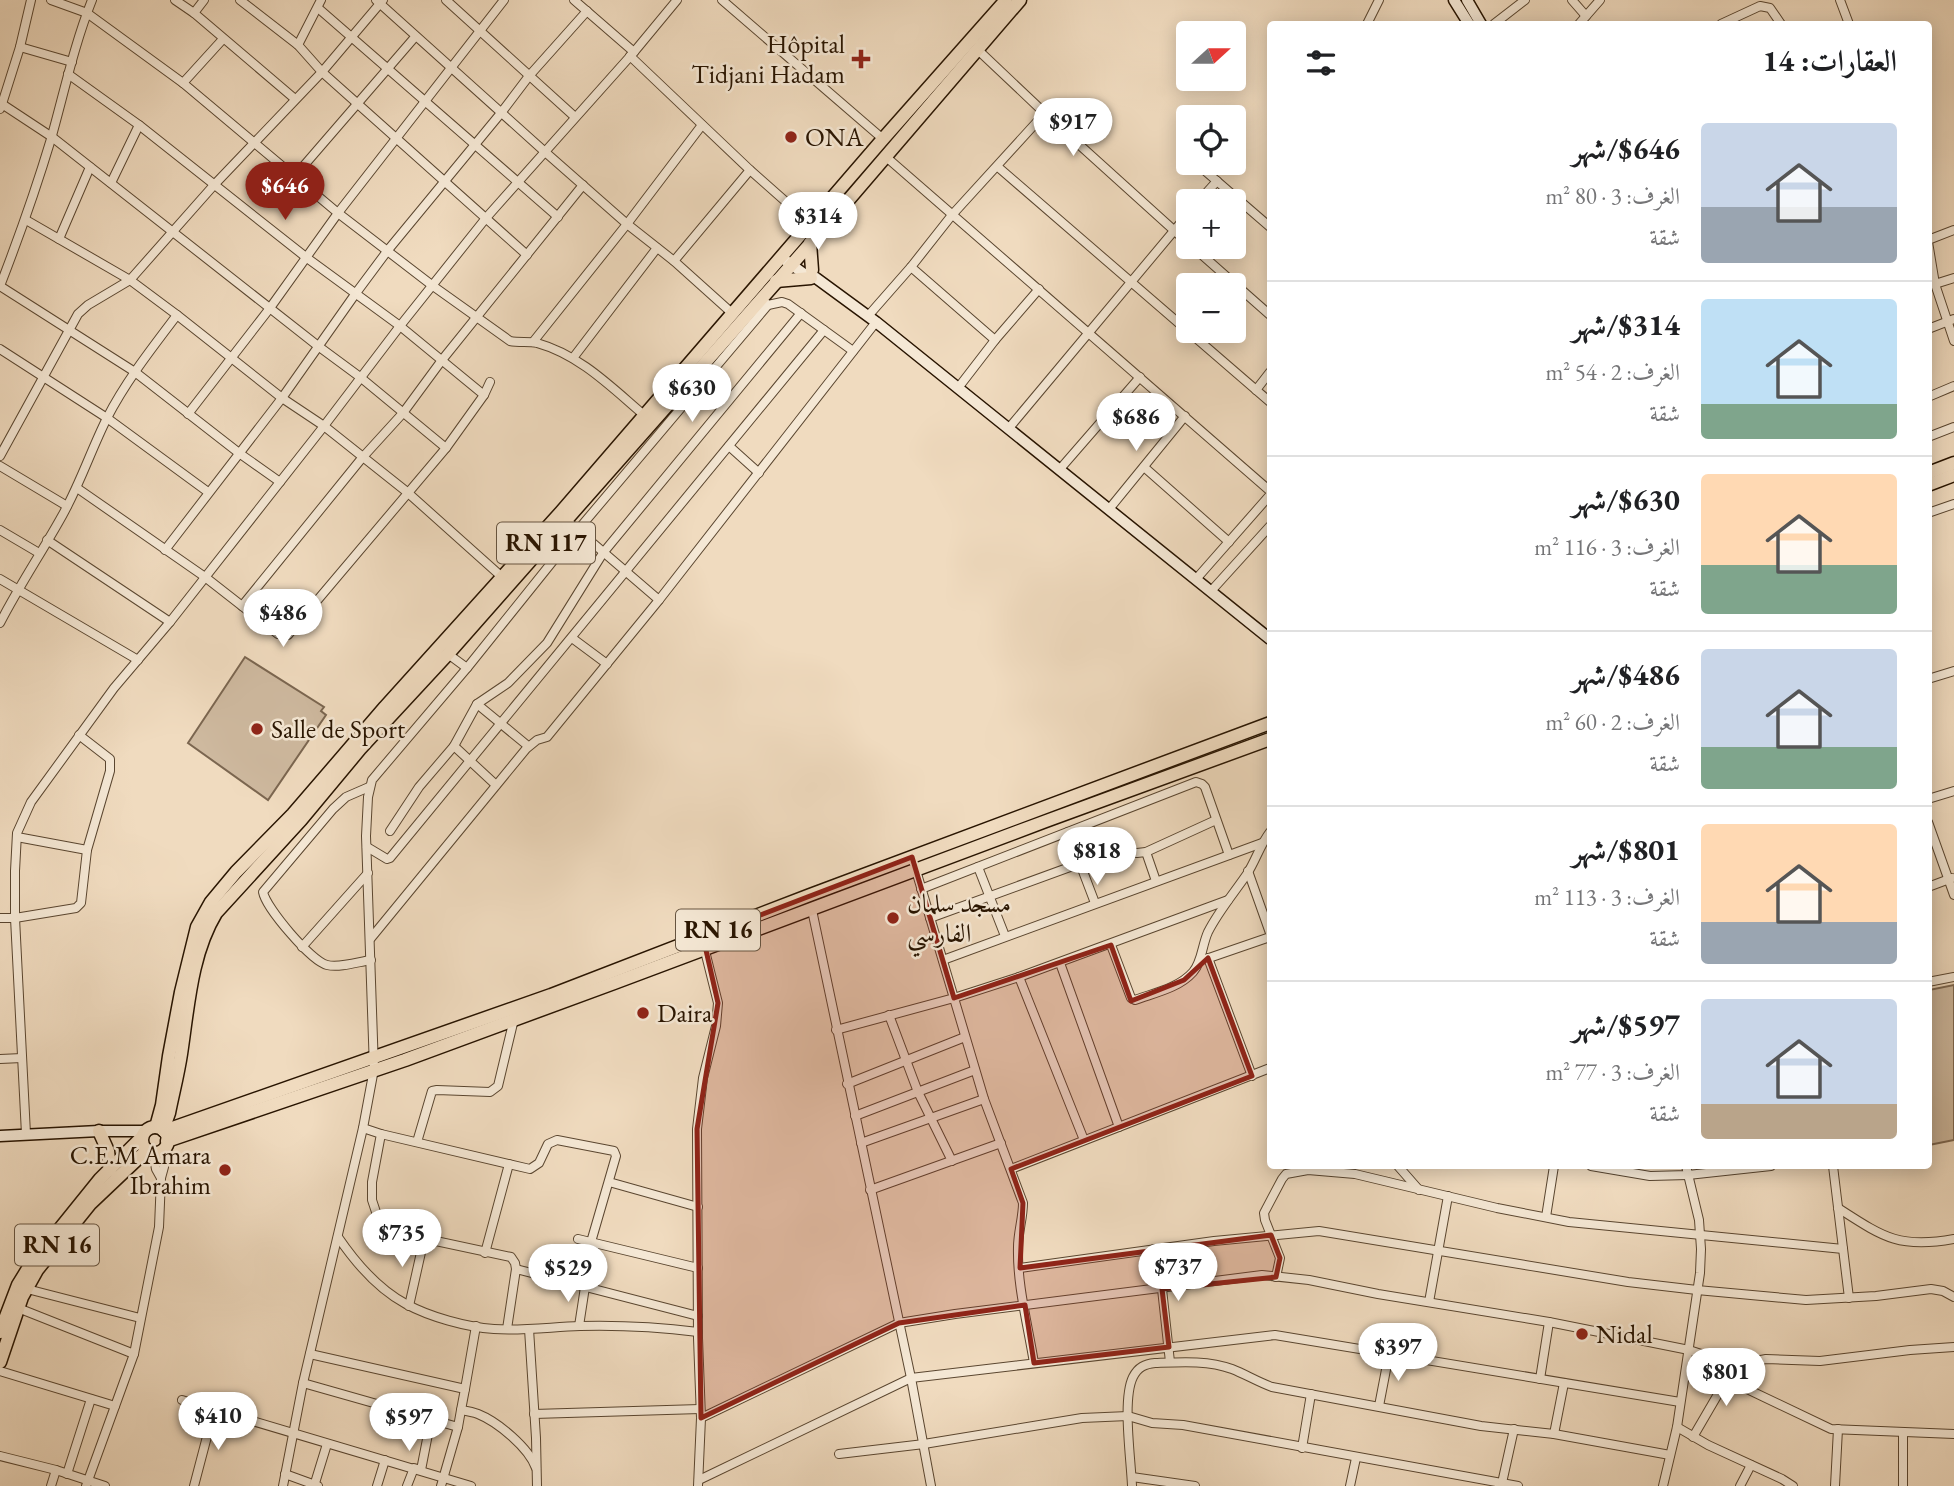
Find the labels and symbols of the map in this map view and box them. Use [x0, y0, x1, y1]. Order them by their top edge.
north arrow [1176, 21, 1246, 91]
place label: Hôpital Tidjani Hadam [691, 27, 845, 91]
marker: Hôpital Tidjani Hadam [851, 49, 871, 69]
pin: $917 [1032, 99, 1114, 158]
place label: ONA [805, 120, 864, 154]
marker: ONA [783, 129, 799, 145]
pin: $646 [244, 162, 326, 222]
pin: $314 [777, 192, 859, 252]
pin: $630 [651, 364, 733, 424]
pin: $686 [1095, 393, 1177, 453]
road number: RN 117 [497, 522, 595, 564]
pin: $486 [242, 590, 324, 649]
place label: Salle de Sport [271, 712, 405, 746]
marker: Salle de Sport [249, 721, 265, 737]
pin: $818 [1056, 828, 1138, 887]
place label: مسجد سلمان الفارسي [907, 886, 1011, 957]
road number: RN 16 [676, 910, 760, 950]
marker: مسجد سلمان الفارسي [885, 910, 901, 926]
place label: Daira [657, 996, 713, 1030]
marker: Daira [635, 1005, 651, 1021]
place label: C.E.M Amara Ibrahim [70, 1138, 212, 1202]
marker: C.E.M Amara Ibrahim [217, 1162, 233, 1178]
pin: $735 [361, 1210, 443, 1269]
road number: RN 16 [15, 1224, 99, 1266]
pin: $529 [527, 1244, 609, 1304]
pin: $737 [1137, 1244, 1219, 1303]
place label: Nidal [1596, 1317, 1653, 1351]
pin: $397 [1357, 1324, 1439, 1383]
marker: Nidal [1574, 1326, 1590, 1342]
pin: $801 [1685, 1348, 1767, 1408]
pin: $410 [177, 1392, 259, 1452]
pin: $597 [368, 1394, 450, 1453]

